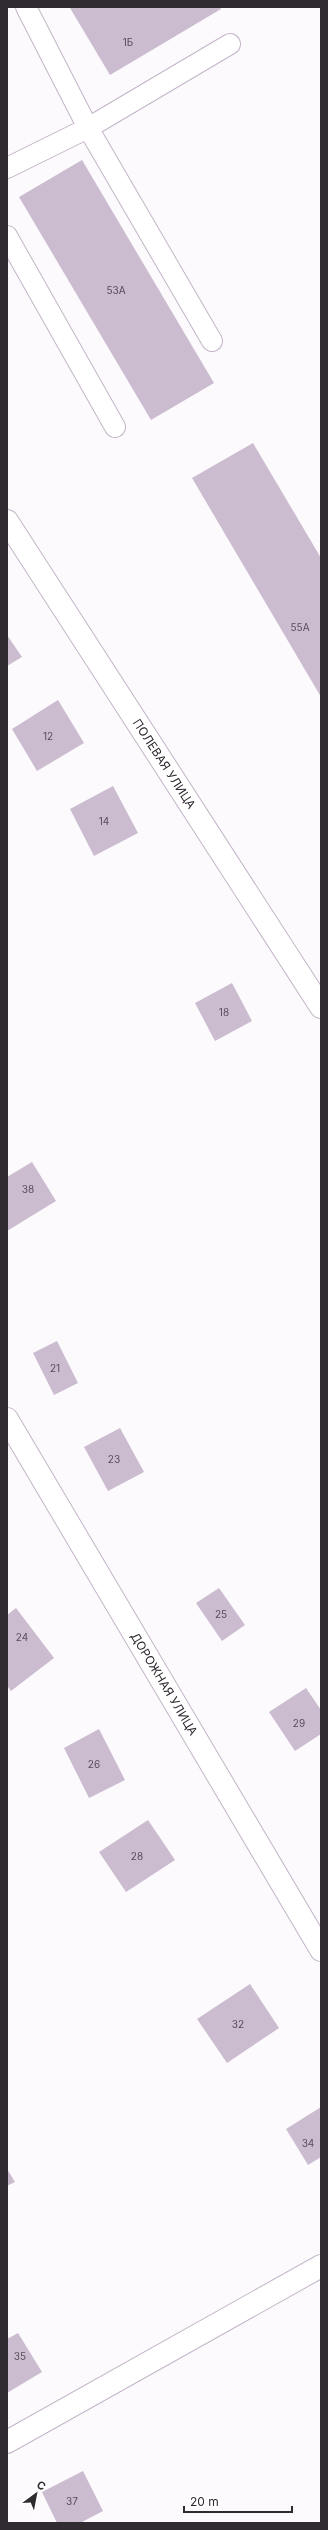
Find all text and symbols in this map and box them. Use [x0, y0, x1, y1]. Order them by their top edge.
house number: 1Б [123, 36, 133, 48]
house number: 53А [106, 284, 126, 296]
house number: 55А [290, 621, 310, 633]
street label: ПОЛЕВАЯ УЛИЦА [130, 716, 199, 811]
house number: 12 [43, 730, 53, 742]
house number: 14 [99, 815, 109, 827]
house number: 18 [219, 1006, 229, 1018]
house number: 38 [22, 1183, 34, 1195]
house number: 21 [50, 1362, 60, 1374]
house number: 23 [108, 1453, 120, 1465]
house number: 25 [215, 1608, 227, 1620]
street label: ДОРОЖНАЯ УЛИЦА [128, 1630, 201, 1738]
house number: 24 [16, 1631, 28, 1643]
house number: 29 [293, 1717, 305, 1729]
house number: 26 [88, 1758, 100, 1770]
house number: 28 [131, 1850, 143, 1862]
house number: 32 [232, 2018, 244, 2030]
house number: 34 [302, 2137, 314, 2149]
house number: 35 [14, 2350, 26, 2362]
north arrow [16, 2474, 56, 2514]
text: С [34, 2477, 48, 2494]
scale bar [184, 2488, 292, 2514]
text: 20 m [190, 2494, 219, 2509]
house number: 37 [66, 2495, 78, 2507]

